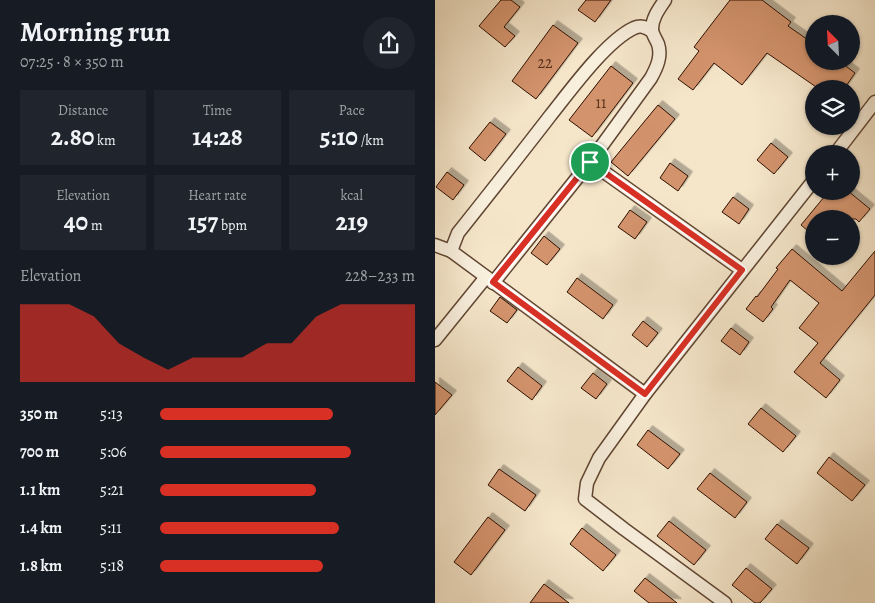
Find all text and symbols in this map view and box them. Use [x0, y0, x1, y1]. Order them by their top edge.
text: Morning run [20, 13, 170, 51]
north arrow [805, 15, 860, 70]
map controls [805, 15, 860, 265]
button: share [363, 17, 415, 69]
text: 07:25 · 8 × 350 m [20, 51, 124, 73]
house number: 22 [537, 52, 553, 74]
button: layers [805, 80, 860, 135]
house number: 11 [596, 92, 607, 114]
text: Distance [58, 101, 108, 120]
text: Time [203, 101, 232, 120]
text: Pace [339, 101, 365, 120]
text: 2.80 [51, 120, 94, 154]
text: 14:28 [192, 120, 243, 154]
text: 5:10 [320, 120, 358, 154]
text: km [94, 131, 116, 150]
text: /km [358, 131, 384, 150]
pin [569, 141, 611, 183]
button: + [805, 145, 860, 200]
icon: arrive [576, 148, 604, 176]
text: Elevation [56, 186, 110, 205]
text: Heart rate [188, 186, 247, 205]
text: kcal [341, 186, 363, 205]
text: 40 [64, 205, 88, 239]
text: 157 [188, 205, 218, 239]
text: 219 [336, 205, 368, 239]
button: − [805, 210, 860, 265]
text: m [88, 216, 103, 235]
text: bpm [218, 216, 247, 235]
text: Elevation [20, 265, 81, 287]
text: 228–233 m [345, 265, 415, 287]
text: 350 m [20, 403, 58, 425]
text: 5:13 [100, 403, 123, 425]
text: 700 m [20, 441, 59, 463]
text: 5:06 [100, 441, 127, 463]
text: 1.1 km [20, 479, 60, 501]
text: 5:21 [100, 479, 124, 501]
text: 1.4 km [20, 517, 62, 539]
text: 5:11 [100, 517, 122, 539]
text: 1.8 km [20, 555, 62, 577]
text: 5:18 [100, 555, 124, 577]

